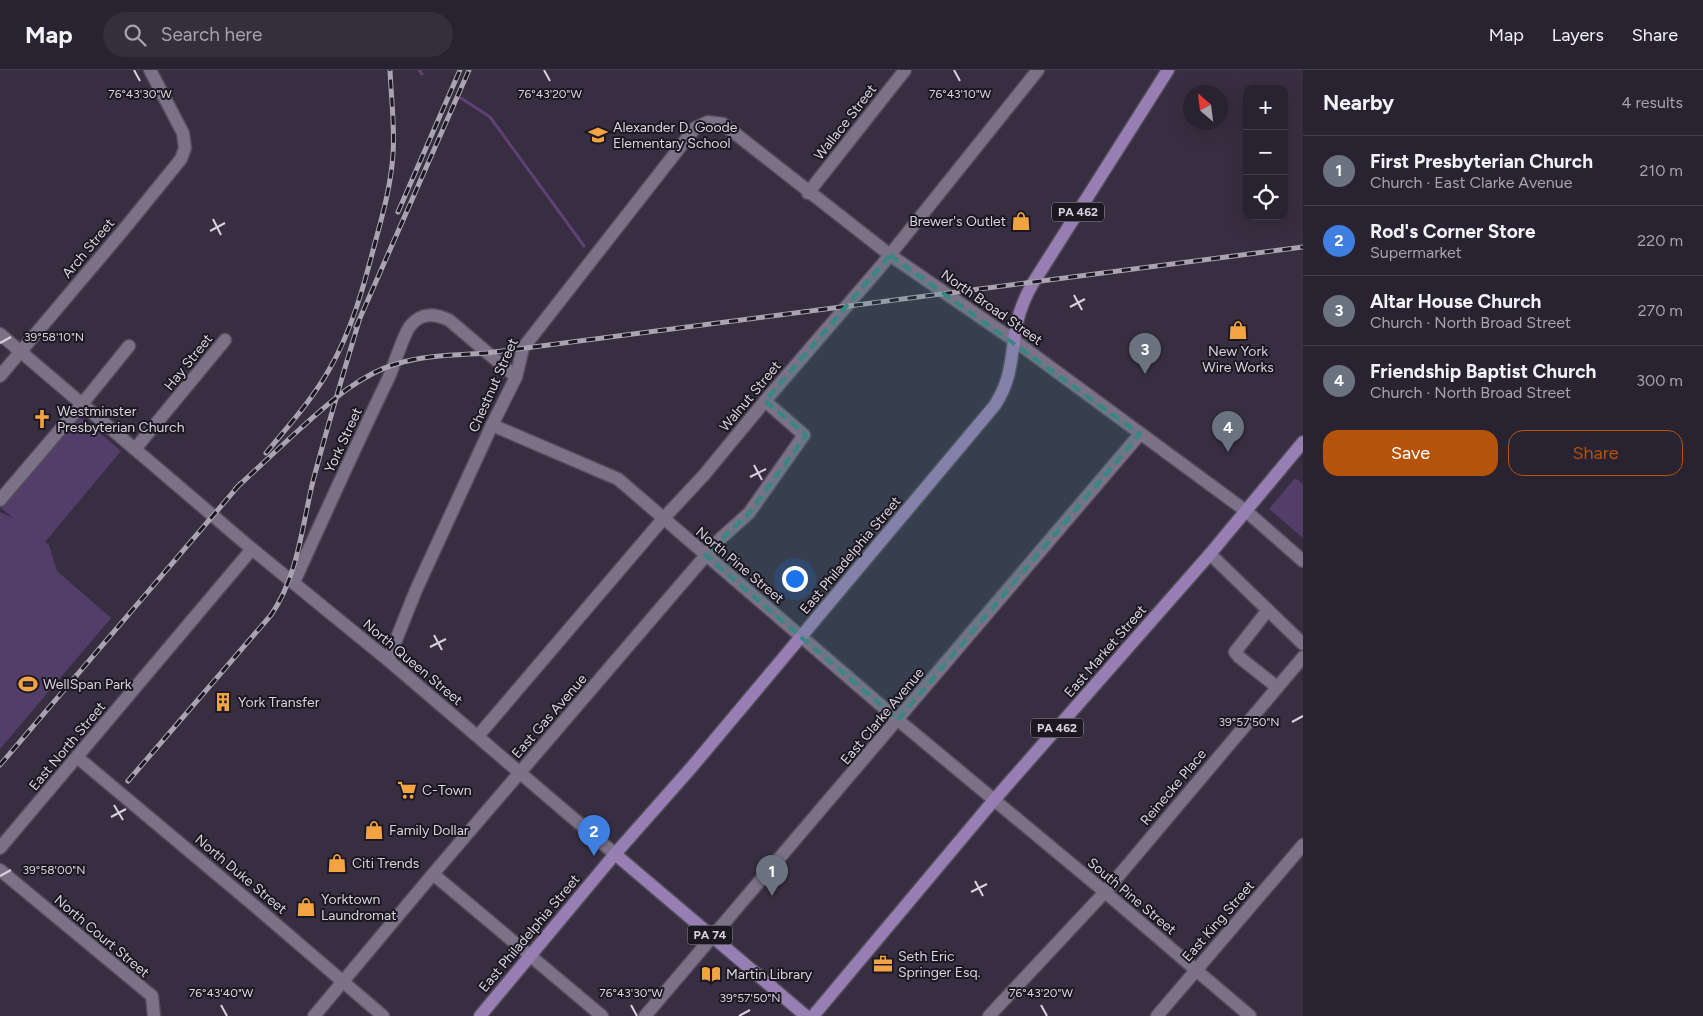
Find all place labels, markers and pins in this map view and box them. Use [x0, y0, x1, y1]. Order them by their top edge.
place label: Alexander D. Goode Elementary School [613, 119, 738, 152]
school or university icon: Alexander D. Goode Elementary School [587, 124, 609, 146]
shop icon: Brewer's Outlet [1010, 210, 1032, 232]
place label: Brewer's Outlet [909, 213, 1006, 230]
shop icon: New York Wire Works [1227, 319, 1249, 341]
pin: 3 [1129, 333, 1161, 374]
place label: New York Wire Works [1202, 343, 1274, 376]
place label: Westminster Presbyterian Church [57, 403, 185, 436]
church icon: Westminster Presbyterian Church [31, 408, 53, 430]
pin: 4 [1212, 411, 1244, 452]
sports icon: WellSpan Park [17, 673, 39, 695]
place label: WellSpan Park [43, 676, 132, 693]
building icon: York Transfer [212, 691, 234, 713]
place label: York Transfer [238, 694, 320, 711]
supermarket icon: C-Town [396, 779, 418, 801]
place label: C-Town [422, 782, 472, 799]
pin: 2 [578, 815, 610, 856]
shop icon: Family Dollar [363, 819, 385, 841]
place label: Family Dollar [389, 822, 469, 839]
shop icon: Citi Trends [326, 852, 348, 874]
place label: Citi Trends [352, 855, 419, 872]
pin: 1 [756, 855, 788, 896]
place label: Yorktown Laundromat [321, 891, 396, 924]
shop icon: Yorktown Laundromat [295, 896, 317, 918]
place label: Seth Eric Springer Esq. [898, 948, 981, 981]
office icon: Seth Eric Springer Esq. [872, 953, 894, 975]
library icon: Martin Library [700, 963, 722, 985]
place label: Martin Library [726, 966, 813, 983]

